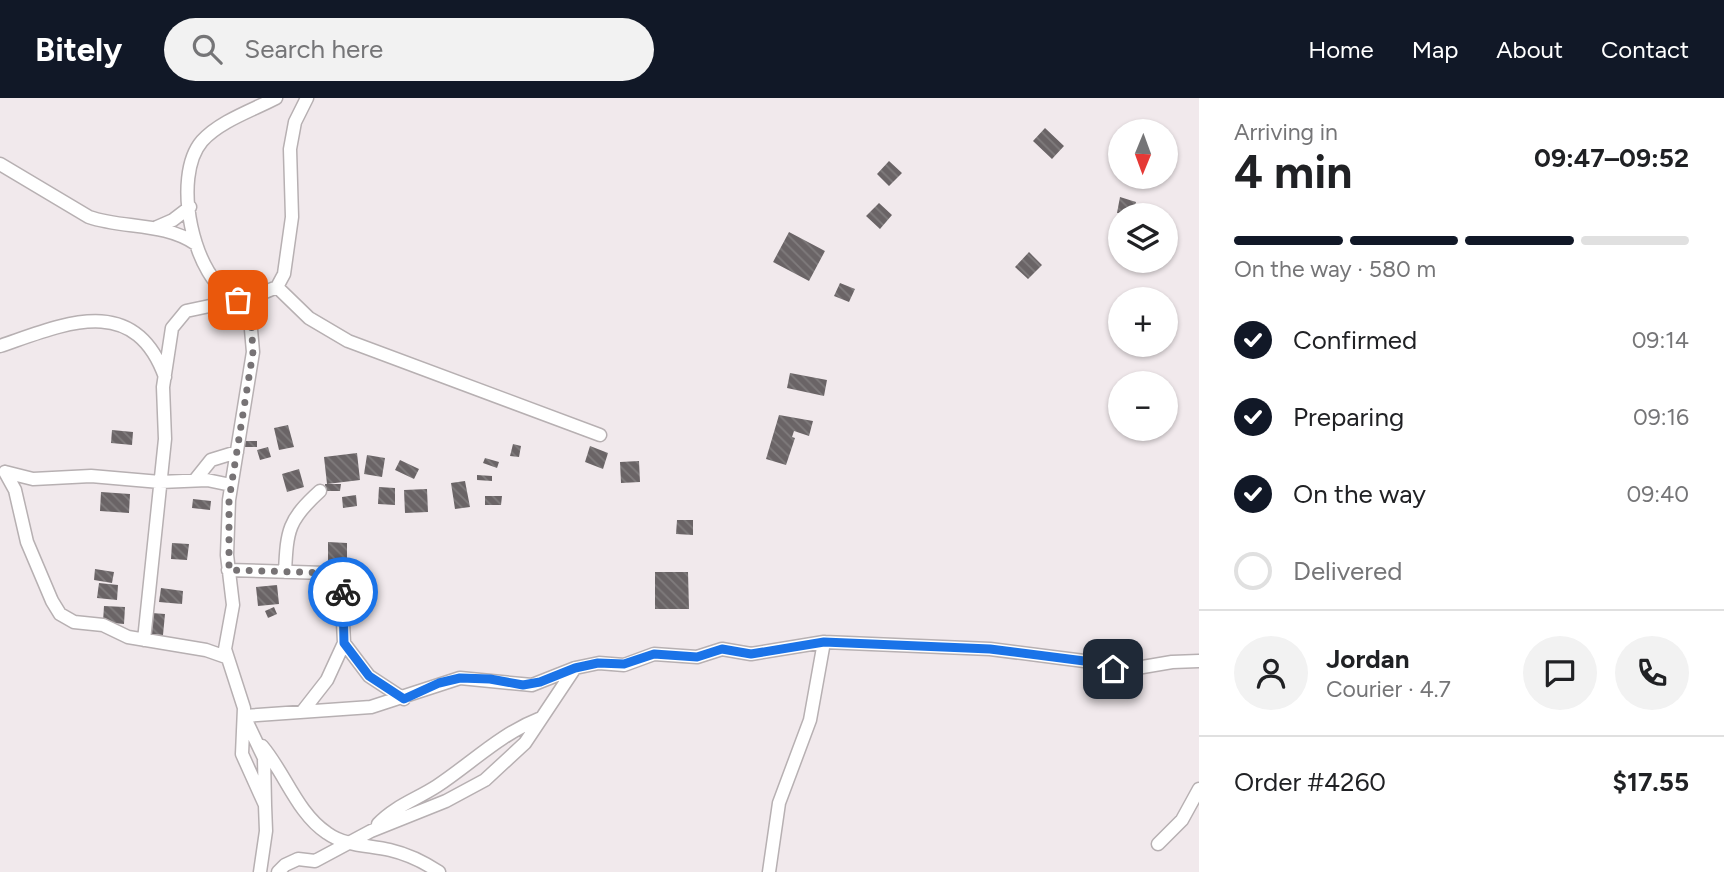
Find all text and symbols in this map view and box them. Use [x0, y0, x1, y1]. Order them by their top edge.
search box [164, 18, 654, 81]
text: Bitely [35, 30, 122, 69]
icon: search [188, 30, 226, 68]
text: Search here [244, 33, 383, 65]
text: Home [1308, 35, 1374, 64]
text: Map [1412, 35, 1458, 64]
text: About [1496, 35, 1563, 64]
text: Contact [1601, 35, 1689, 64]
text: Arriving in [1234, 118, 1338, 146]
north arrow [1108, 119, 1178, 189]
map controls [1108, 119, 1178, 441]
text: 09:47–09:52 [1534, 142, 1689, 174]
text: 4 min [1234, 144, 1352, 200]
button: layers [1108, 203, 1178, 273]
text: On the way · 580 m [1234, 255, 1436, 283]
pin [208, 270, 268, 330]
icon: bag [219, 281, 257, 319]
button: + [1108, 287, 1178, 357]
icon: check [1234, 321, 1272, 359]
text: Confirmed [1293, 324, 1417, 356]
text: 09:14 [1632, 326, 1689, 354]
button: − [1108, 371, 1178, 441]
icon: check [1234, 398, 1272, 436]
text: Preparing [1293, 401, 1404, 433]
text: 09:16 [1633, 403, 1689, 431]
icon: check [1234, 475, 1272, 513]
text: On the way [1293, 478, 1426, 510]
text: 09:40 [1626, 480, 1689, 508]
text: Delivered [1293, 555, 1402, 587]
courier [308, 557, 378, 627]
icon: bike [324, 573, 362, 611]
button: person [1234, 636, 1308, 710]
button: chat [1523, 636, 1597, 710]
button: phone [1615, 636, 1689, 710]
pin [1083, 639, 1143, 699]
text: Jordan [1326, 643, 1409, 675]
icon: home [1094, 650, 1132, 688]
text: Courier · 4.7 [1326, 675, 1451, 703]
text: Order #4260 [1234, 766, 1386, 798]
text: $17.55 [1613, 766, 1689, 798]

